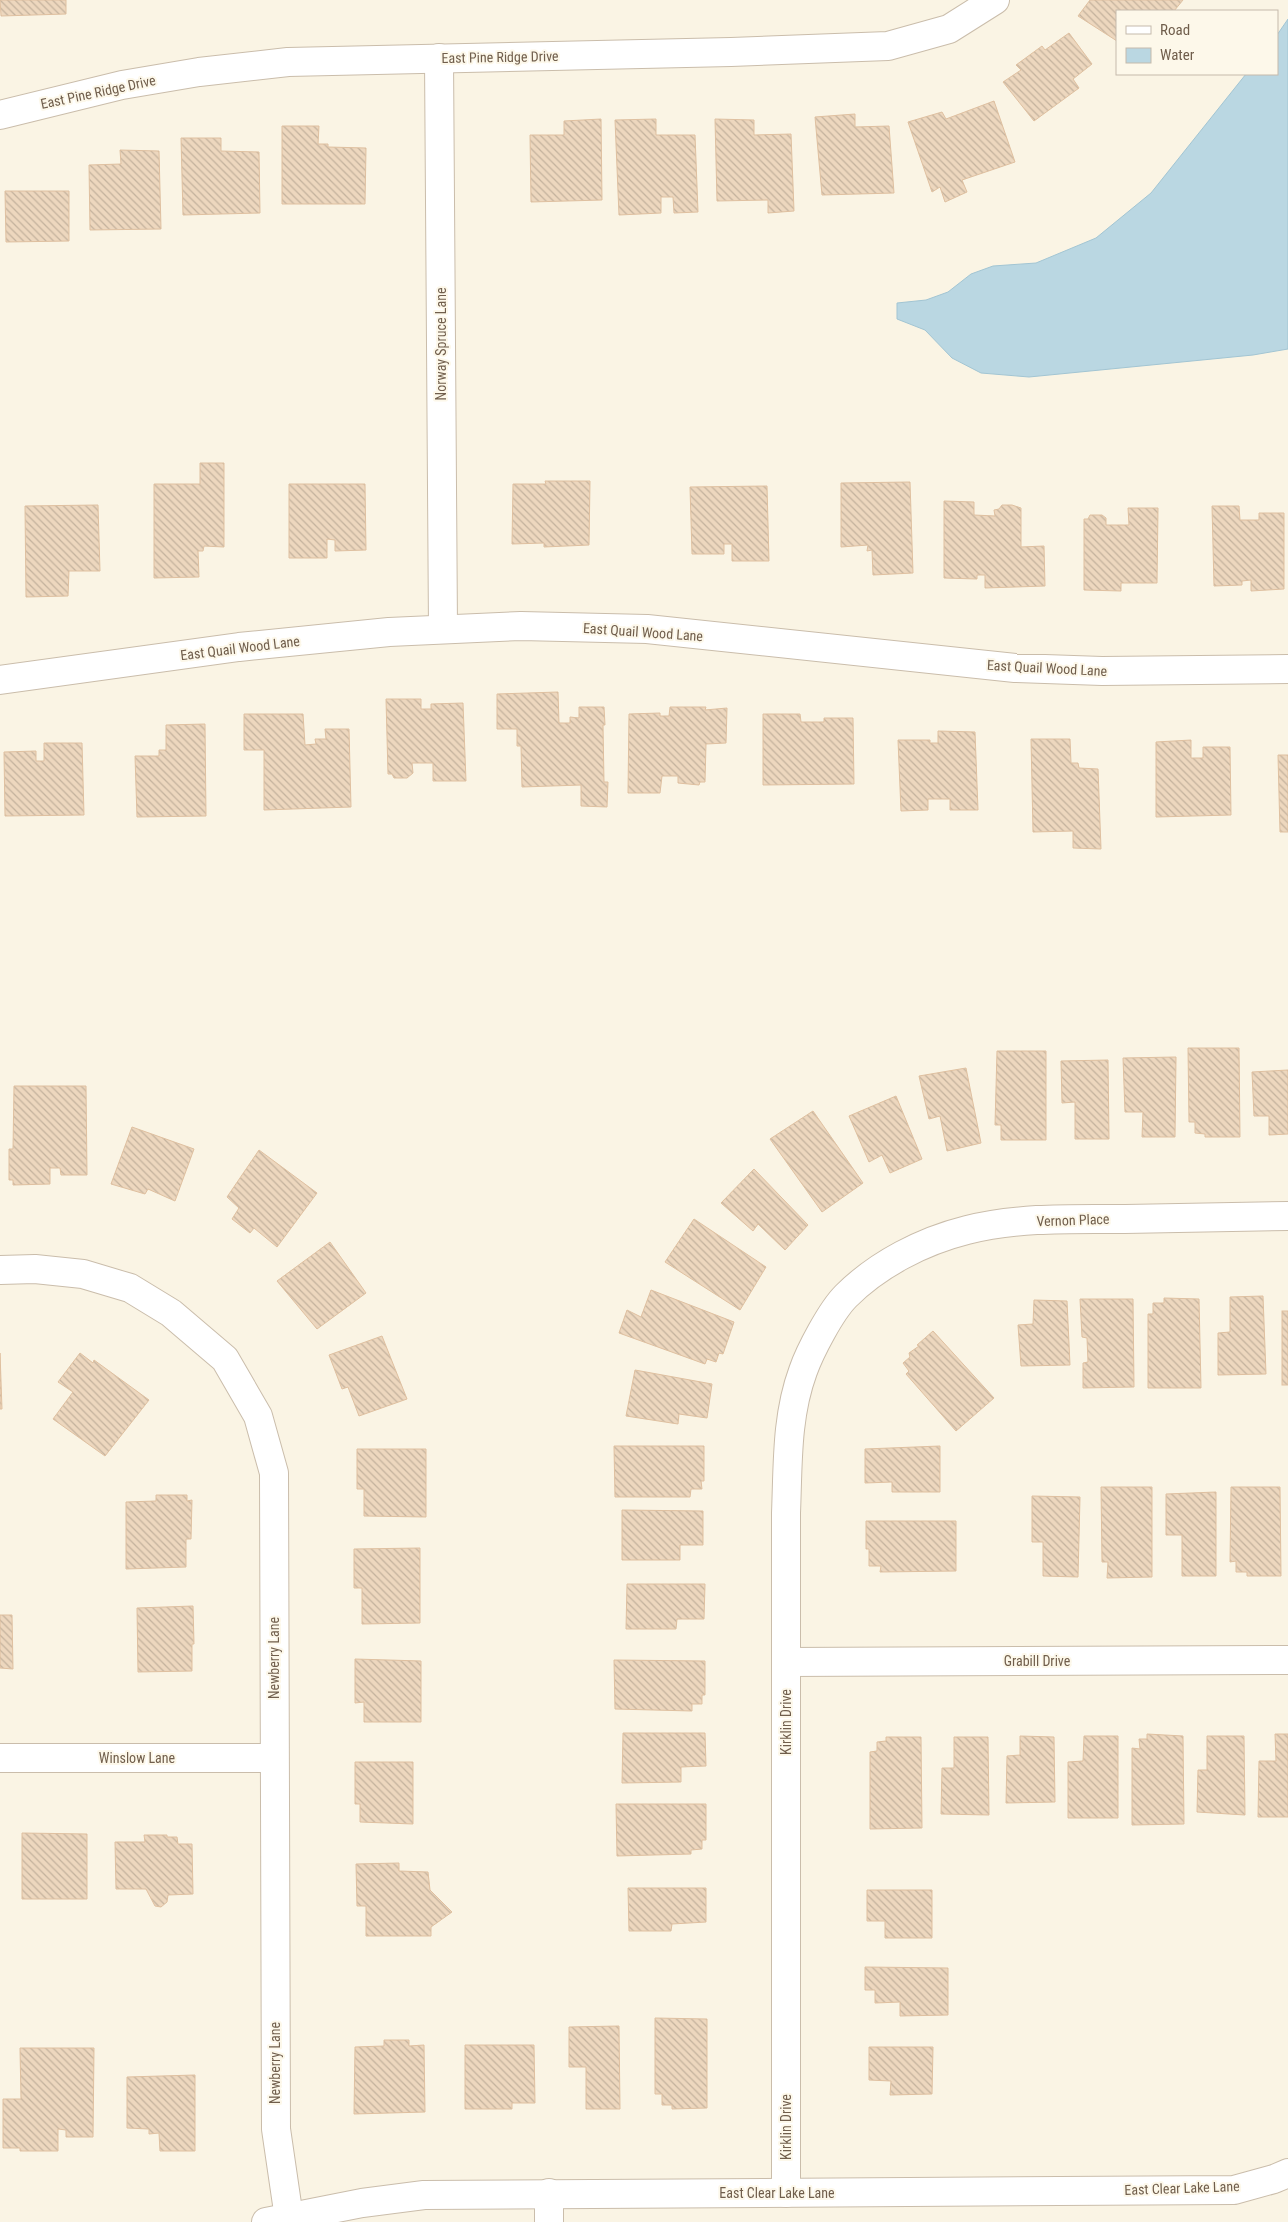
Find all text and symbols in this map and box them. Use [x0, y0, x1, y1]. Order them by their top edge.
legend [1116, 10, 1278, 75]
text: Road [1160, 21, 1190, 39]
text: Water [1160, 46, 1195, 64]
street label: East Pine Ridge Drive [441, 48, 559, 66]
street label: East Pine Ridge Drive [39, 72, 157, 112]
street label: Norway Spruce Lane [433, 287, 449, 400]
street label: East Quail Wood Lane [582, 620, 704, 644]
street label: East Quail Wood Lane [179, 633, 301, 663]
street label: East Quail Wood Lane [987, 657, 1108, 679]
street label: Vernon Place [1036, 1211, 1110, 1229]
street label: Newberry Lane [266, 1616, 282, 1699]
street label: Grabill Drive [1004, 1653, 1071, 1669]
street label: Kirklin Drive [778, 1689, 794, 1755]
street label: Winslow Lane [99, 1750, 176, 1766]
street label: Newberry Lane [267, 2021, 283, 2104]
street label: Kirklin Drive [778, 2094, 794, 2160]
street label: East Clear Lake Lane [1124, 2178, 1240, 2198]
street label: East Clear Lake Lane [719, 2185, 835, 2201]

